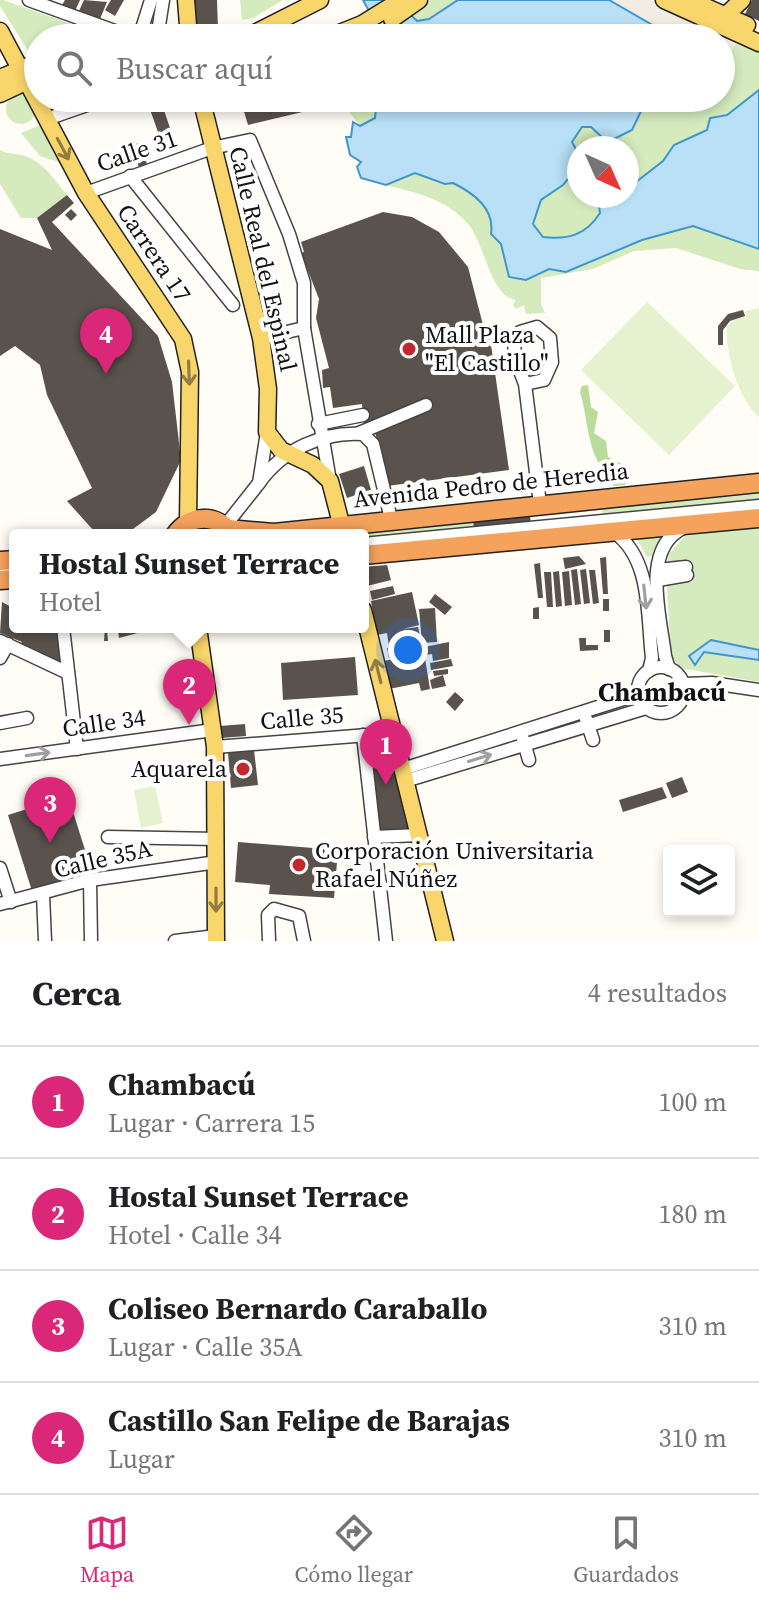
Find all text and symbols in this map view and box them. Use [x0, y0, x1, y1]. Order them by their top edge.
search box [24, 24, 735, 112]
icon: search [52, 46, 96, 90]
text: Buscar aquí [116, 48, 273, 89]
street label: Calle 31 [92, 121, 182, 180]
north arrow [567, 136, 639, 208]
one-way arrow [56, 137, 71, 161]
street label: Calle Real del Espinal [222, 143, 305, 375]
street label: Carrera 17 [110, 197, 199, 308]
pin: 4 [80, 308, 132, 374]
place label: Mall Plaza "El Castillo" [425, 318, 549, 379]
marker: Mall Plaza "El Castillo" [400, 340, 418, 358]
one-way arrow [182, 360, 197, 386]
street label: Avenida Pedro de Heredia [352, 454, 631, 515]
popup [9, 529, 369, 633]
text: Hostal Sunset Terrace [39, 543, 339, 584]
one-way arrow [637, 583, 652, 610]
text: Hotel [39, 584, 102, 620]
your location [388, 630, 428, 670]
pin: 2 [163, 659, 215, 725]
one-way arrow [370, 659, 385, 685]
district label: Chambacú [598, 674, 726, 710]
street label: Calle 35 [259, 697, 345, 738]
street label: Calle 34 [60, 700, 148, 745]
pin: 1 [360, 719, 412, 785]
one-way arrow [25, 746, 50, 761]
one-way arrow [467, 750, 492, 764]
place label: Aquarela [131, 752, 228, 785]
marker: Aquarela [234, 760, 252, 778]
pin: 3 [24, 777, 76, 843]
street label: Calle 35A [51, 831, 155, 886]
place label: Corporación Universitaria Rafael Núñez [315, 834, 595, 895]
map controls [663, 845, 735, 917]
button: layers [663, 845, 735, 917]
marker: Corporación Universitaria Rafael Núñez [290, 856, 308, 874]
one-way arrow [208, 886, 224, 913]
text: Cerca [32, 970, 121, 1016]
text: 4 resultados [588, 975, 727, 1011]
text: Chambacú [108, 1064, 255, 1105]
text: 1 [51, 1084, 65, 1120]
text: 100 m [659, 1084, 727, 1120]
text: Lugar · Carrera 15 [108, 1105, 315, 1141]
text: Hostal Sunset Terrace [108, 1176, 409, 1217]
text: 2 [51, 1196, 65, 1232]
text: 180 m [659, 1196, 727, 1232]
text: Hotel · Calle 34 [108, 1217, 282, 1253]
text: Coliseo Bernardo Caraballo [108, 1288, 488, 1329]
text: 3 [51, 1308, 65, 1344]
text: 310 m [659, 1308, 727, 1344]
text: Lugar · Calle 35A [108, 1329, 302, 1365]
text: Castillo San Felipe de Barajas [108, 1400, 510, 1441]
text: 4 [51, 1420, 65, 1456]
text: 310 m [659, 1420, 727, 1456]
text: Lugar [108, 1441, 175, 1477]
tab: Mapa [80, 1511, 134, 1589]
tab: Cómo llegar [294, 1511, 413, 1589]
tab: Guardados [573, 1511, 679, 1589]

